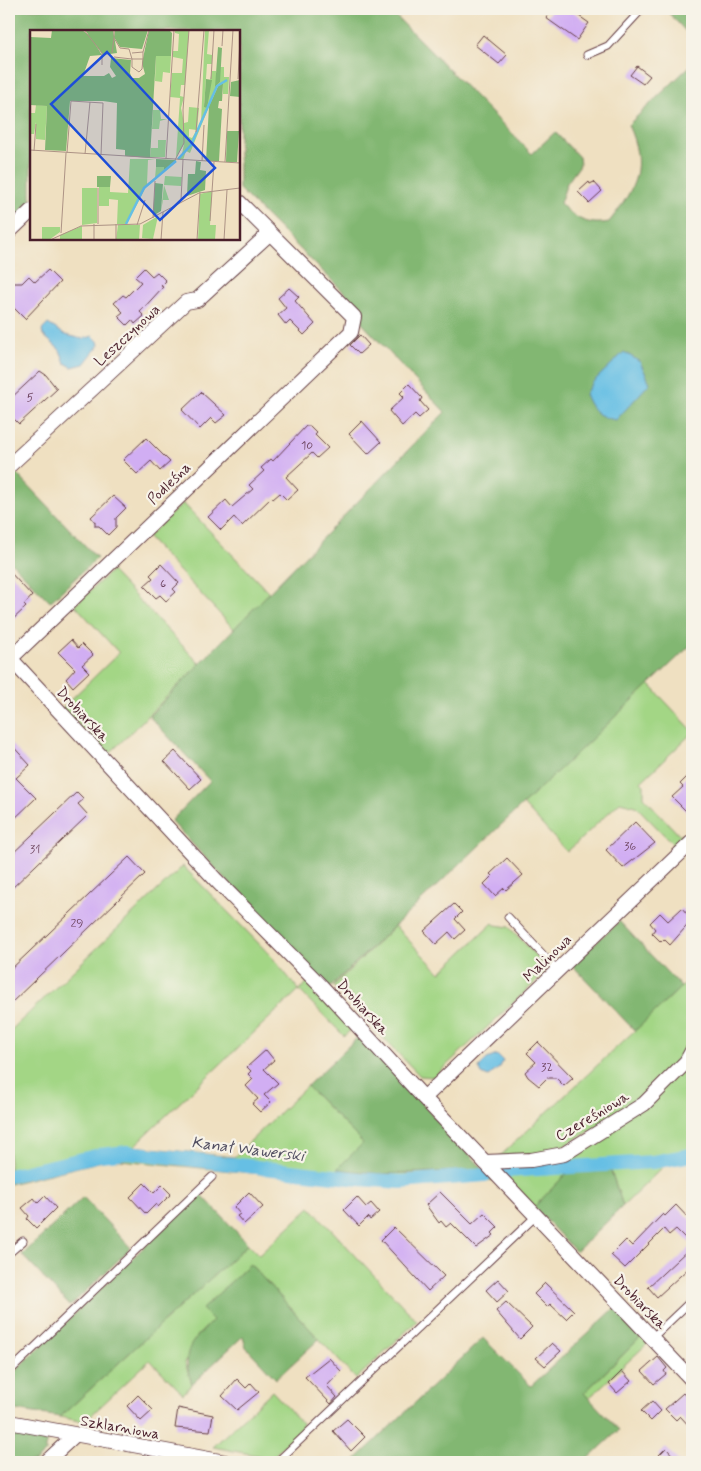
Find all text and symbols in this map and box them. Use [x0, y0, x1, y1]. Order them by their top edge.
inset map [30, 30, 240, 240]
street label: Leszczynowa [90, 300, 165, 371]
house number: 5 [26, 390, 34, 406]
house number: 10 [301, 438, 313, 454]
street label: Podleśna [144, 458, 196, 509]
house number: 6 [160, 576, 166, 592]
street label: Drobiarska [51, 683, 114, 748]
house number: 36 [624, 839, 636, 855]
house number: 31 [30, 842, 40, 858]
house number: 29 [70, 916, 84, 932]
street label: Malinowa [519, 930, 576, 987]
street label: Drobiarska [332, 975, 393, 1041]
house number: 32 [541, 1060, 553, 1076]
street label: Czereśniowa [552, 1087, 634, 1147]
water label: Kanał Wawerski [190, 1132, 308, 1167]
street label: Drobiarska [608, 1271, 671, 1335]
street label: Szklarniowa [79, 1411, 161, 1445]

